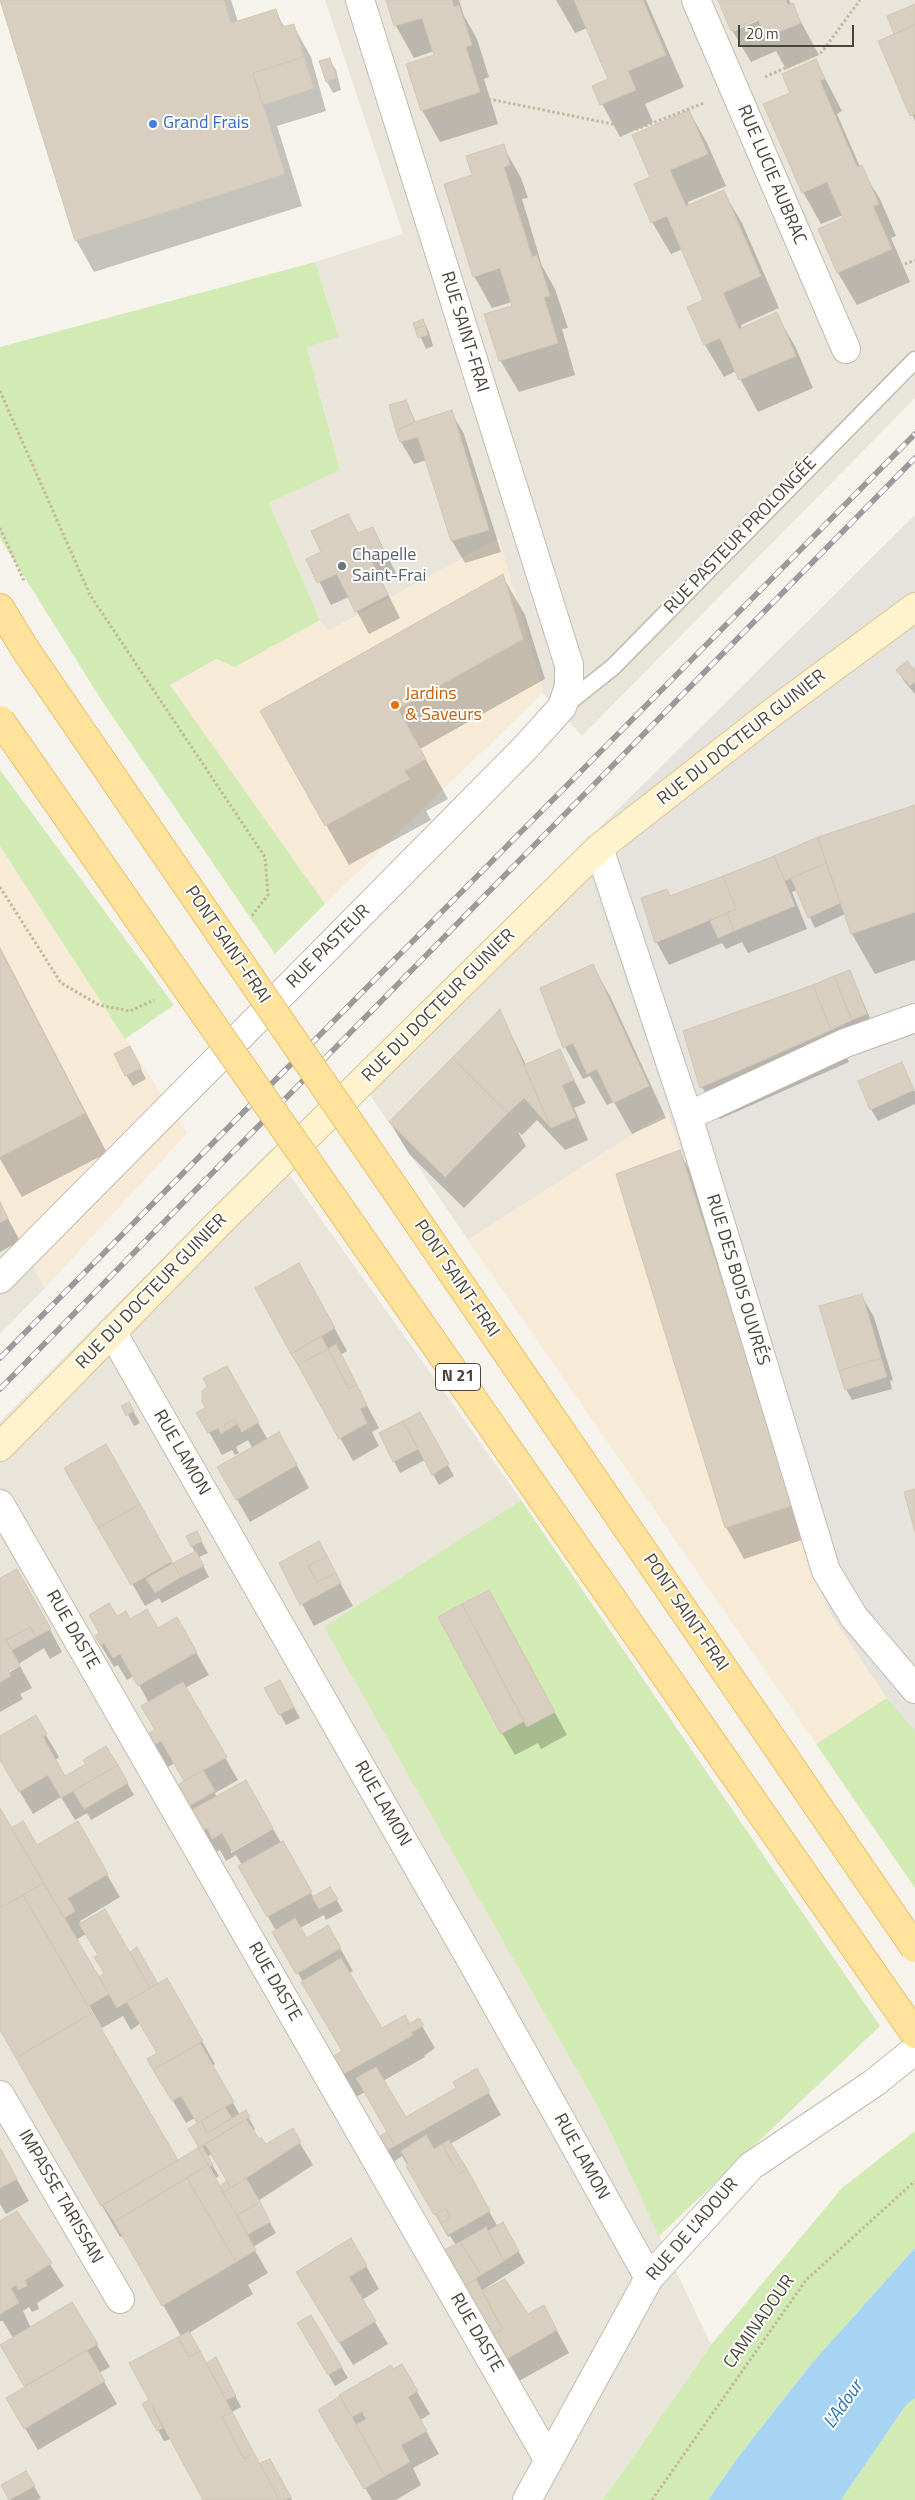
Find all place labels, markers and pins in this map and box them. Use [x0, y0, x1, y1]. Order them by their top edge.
place label: Grand Frais [163, 113, 249, 135]
marker: Grand Frais [147, 118, 159, 130]
place label: Chapelle Saint-Frai [352, 545, 426, 588]
marker: Chapelle Saint-Frai [336, 560, 348, 572]
place label: Jardins & Saveurs [405, 684, 482, 726]
marker: Jardins & Saveurs [389, 699, 401, 711]

